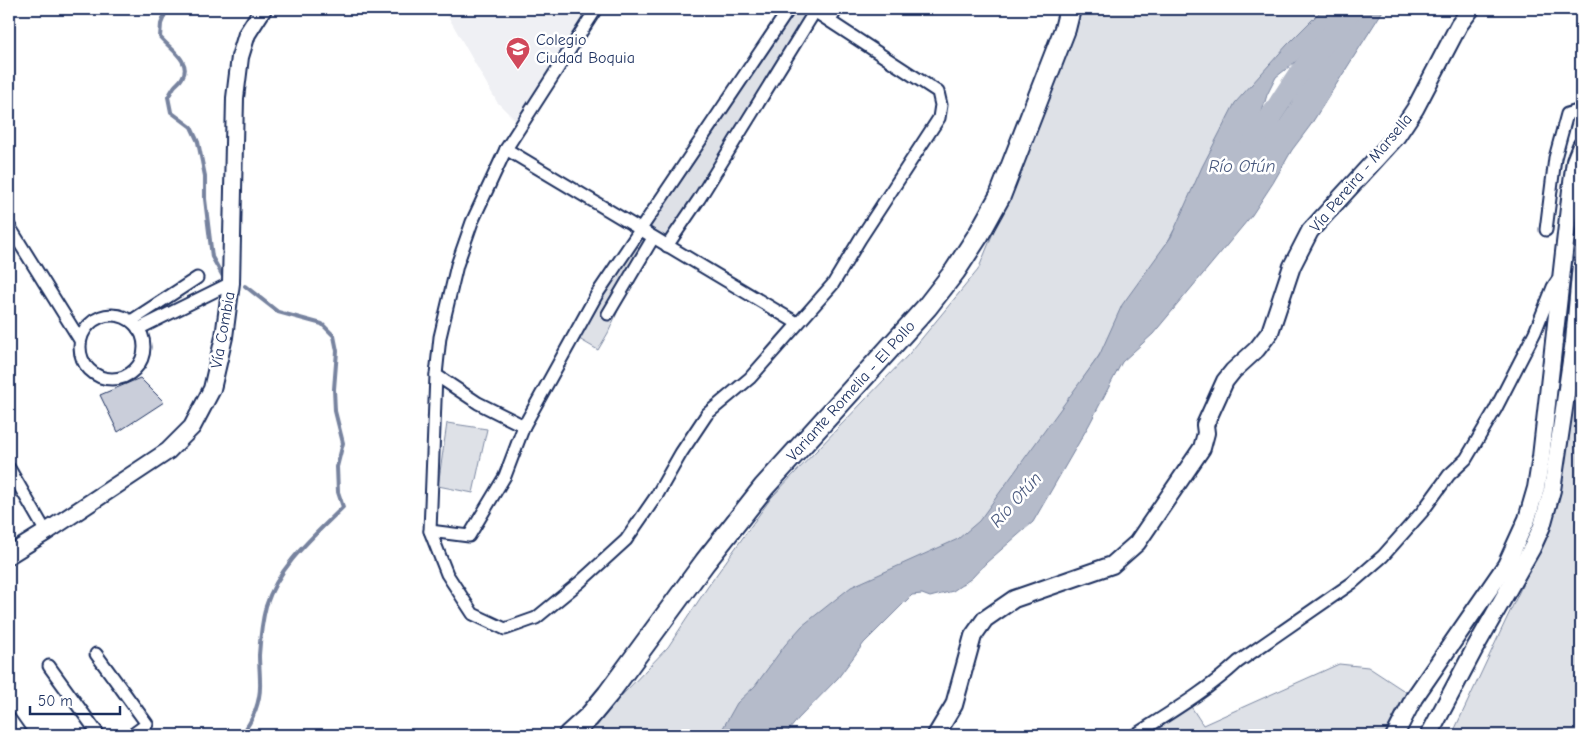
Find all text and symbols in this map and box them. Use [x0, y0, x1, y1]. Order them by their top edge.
place label: Colegio Ciudad Boquia [536, 31, 635, 67]
school or university icon: Colegio Ciudad Boquia [505, 36, 531, 70]
street label: Vía Pereira - Marsella [1306, 110, 1416, 236]
water label: Río Otún [1209, 156, 1275, 177]
street label: Vía Combia [207, 290, 239, 370]
street label: Variante Romelia - El Pollo [783, 317, 919, 465]
water label: Río Otún [986, 468, 1046, 532]
scale bar [30, 684, 120, 716]
text: 50 m [38, 692, 73, 710]

